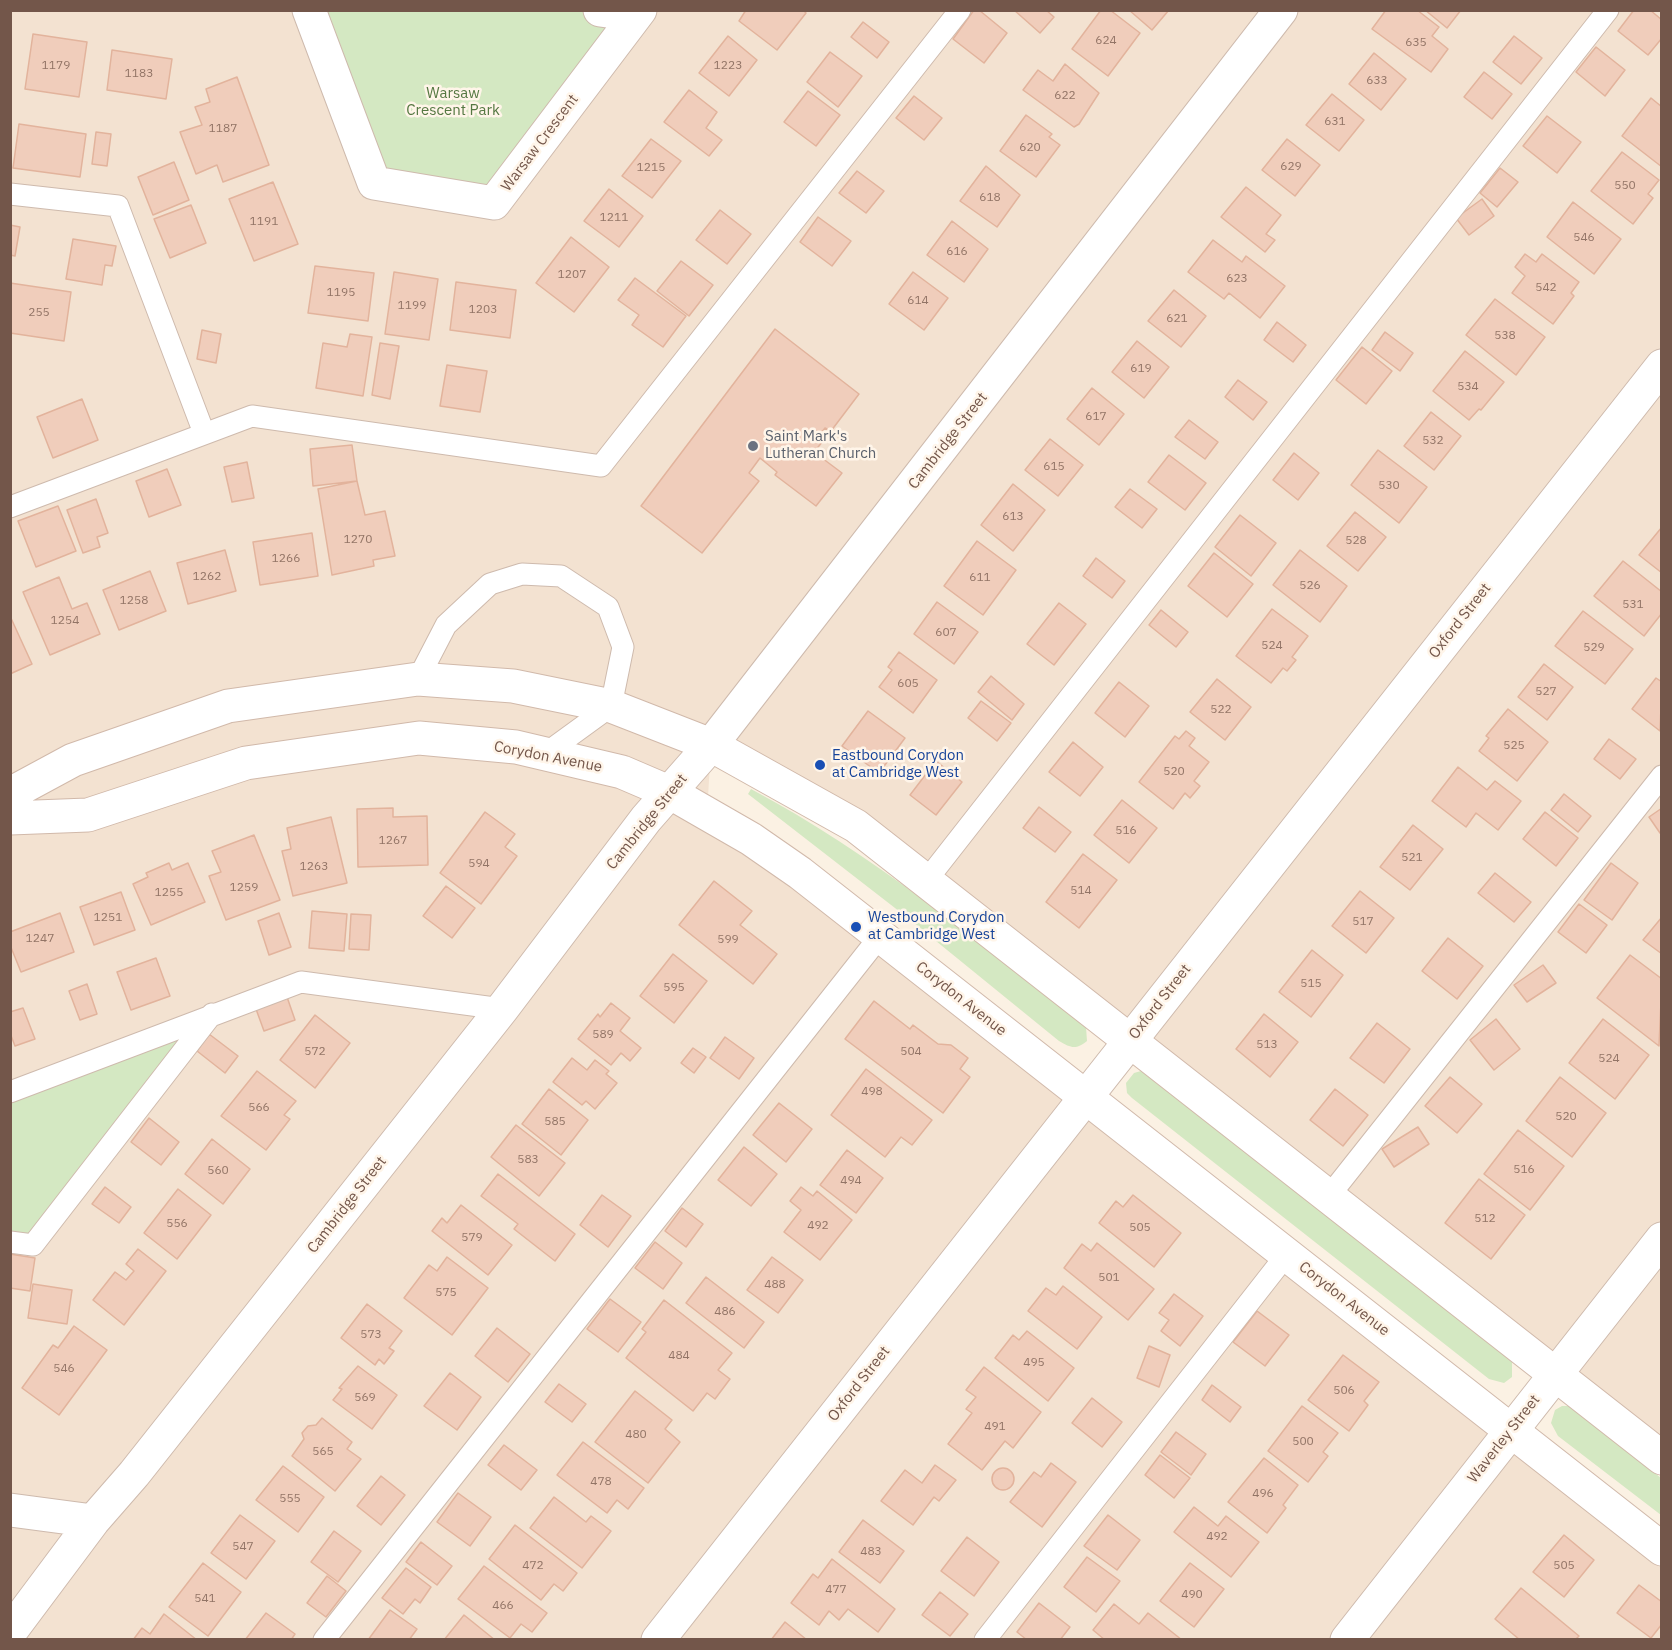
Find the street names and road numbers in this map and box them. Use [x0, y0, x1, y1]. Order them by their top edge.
street label: Warsaw Crescent [498, 91, 582, 195]
street label: Cambridge Street [905, 389, 991, 493]
street label: Oxford Street [1425, 580, 1495, 662]
street label: Corydon Avenue [492, 738, 604, 776]
street label: Cambridge Street [603, 771, 691, 873]
street label: Corydon Avenue [912, 958, 1010, 1040]
street label: Oxford Street [1125, 961, 1195, 1043]
street label: Cambridge Street [304, 1153, 390, 1257]
street label: Corydon Avenue [1295, 1258, 1393, 1340]
street label: Oxford Street [824, 1343, 894, 1425]
street label: Waverley Street [1464, 1391, 1544, 1487]

